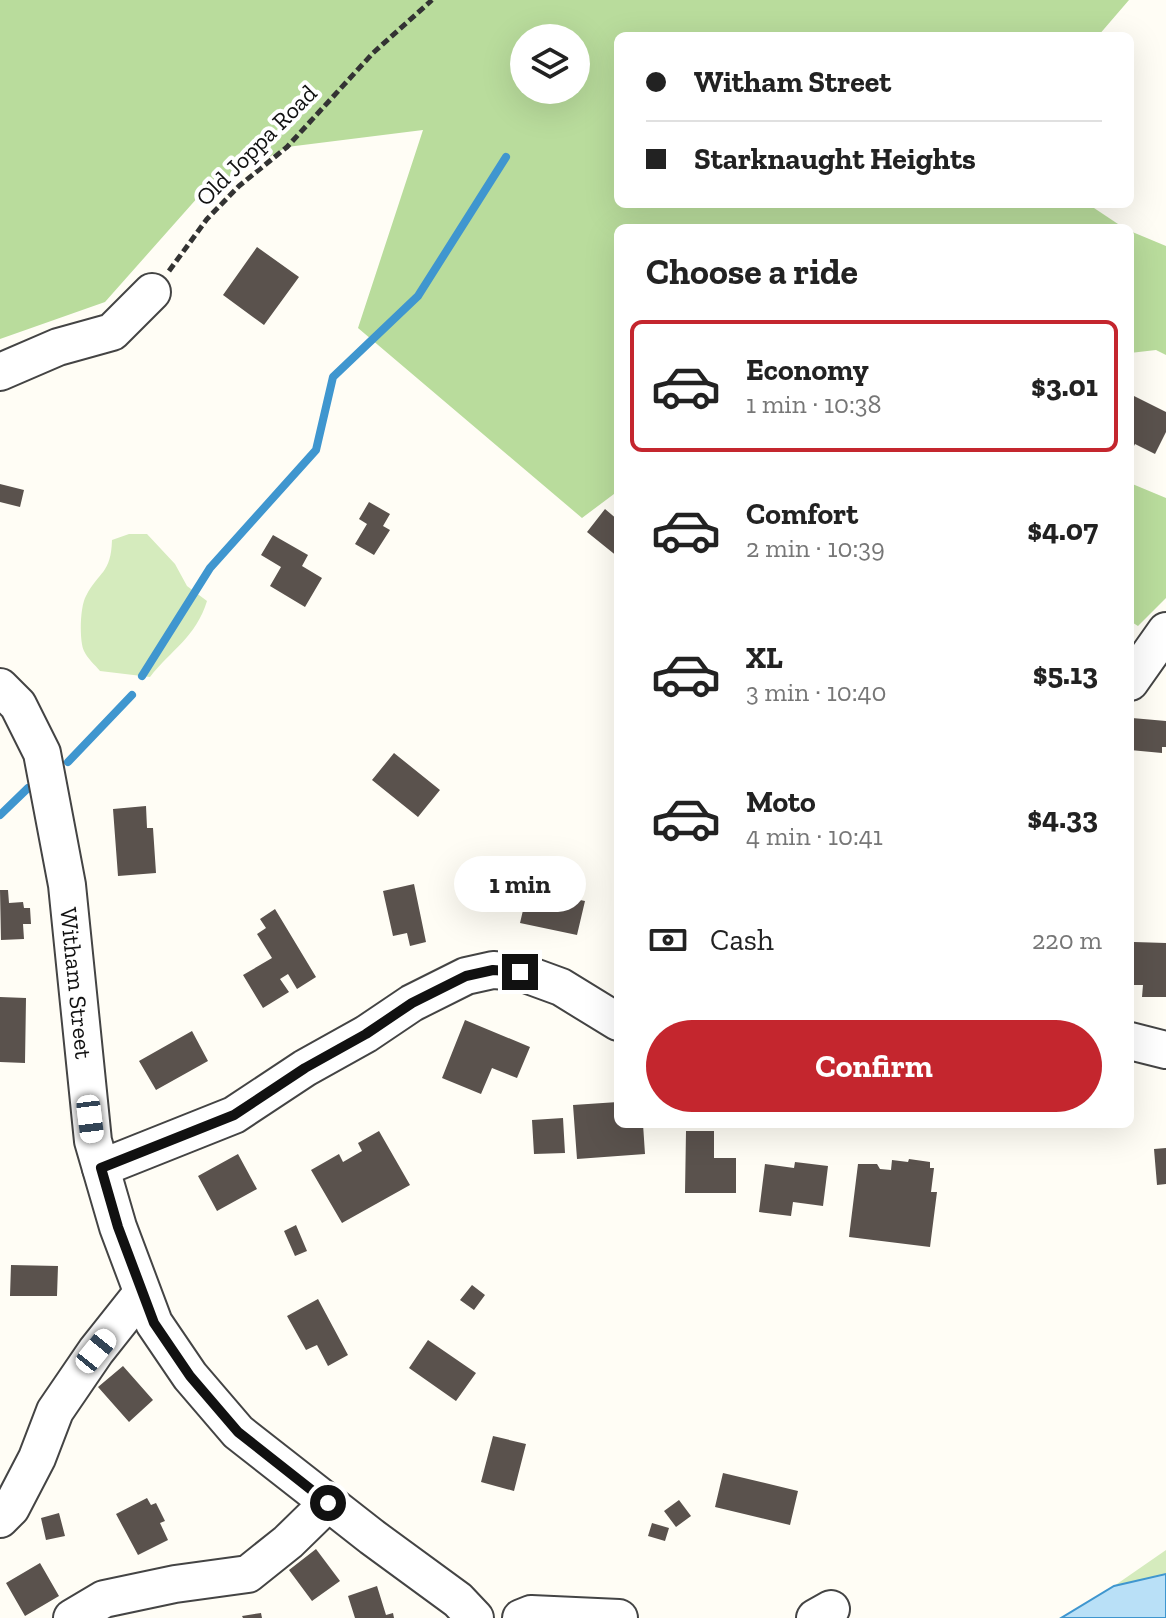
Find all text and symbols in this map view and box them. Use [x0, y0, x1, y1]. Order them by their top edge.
map controls [510, 24, 590, 104]
button: layers [510, 24, 590, 104]
text: Witham Street [694, 64, 891, 100]
street label: Old Joppa Road [189, 78, 323, 212]
text: Starknaught Heights [694, 141, 976, 177]
text: Choose a ride [646, 250, 858, 293]
icon: car [650, 350, 722, 422]
text: Economy [746, 352, 869, 388]
text: $3.01 [1031, 368, 1098, 404]
text: 1 min · 10:38 [746, 388, 882, 420]
icon: car [650, 494, 722, 566]
text: Comfort [746, 496, 858, 532]
text: $4.07 [1027, 512, 1098, 548]
text: 2 min · 10:39 [746, 532, 885, 564]
icon: car [650, 638, 722, 710]
text: XL [746, 640, 783, 676]
text: $5.13 [1033, 656, 1098, 692]
text: 3 min · 10:40 [746, 676, 887, 708]
icon: car [650, 782, 722, 854]
text: Moto [746, 784, 816, 820]
text: $4.33 [1027, 800, 1098, 836]
text: 4 min · 10:41 [746, 820, 883, 852]
callout: 1 min [454, 856, 586, 912]
text: 1 min [489, 868, 551, 900]
street label: Witham Street [55, 906, 99, 1060]
icon: cash [646, 918, 690, 962]
text: Cash [710, 922, 774, 958]
text: 220 m [1032, 924, 1102, 956]
route end [502, 954, 538, 990]
button: Confirm [646, 1020, 1102, 1112]
car [75, 1094, 105, 1144]
car [72, 1325, 120, 1377]
route start [310, 1485, 346, 1521]

